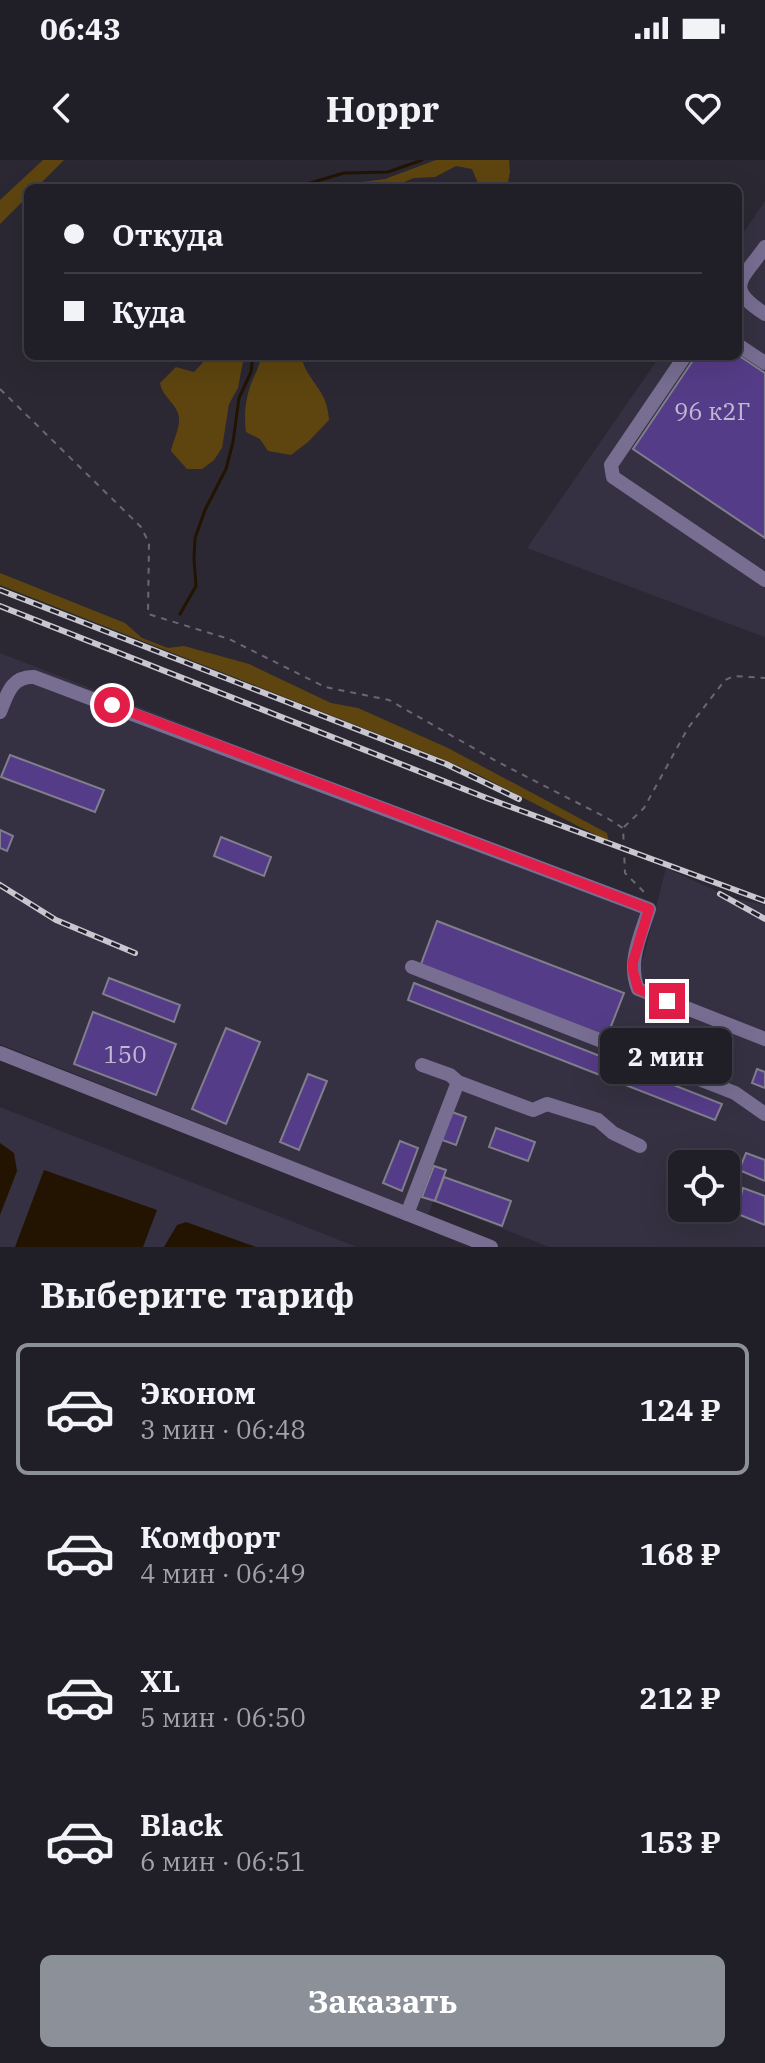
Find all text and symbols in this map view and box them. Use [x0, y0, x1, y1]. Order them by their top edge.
text: 06:43 [40, 9, 121, 48]
text: Hoppr [326, 85, 439, 132]
icon: back [40, 86, 84, 130]
icon: heart [681, 86, 725, 130]
text: Откуда [112, 215, 224, 254]
text: Куда [112, 292, 186, 331]
house number: 96 к2Г [674, 395, 750, 427]
route start [94, 687, 130, 723]
route end [649, 983, 685, 1019]
callout: 2 мин [601, 1029, 733, 1085]
house number: 150 [103, 1038, 147, 1070]
text: 2 мин [628, 1039, 704, 1073]
map controls [668, 1150, 740, 1222]
button: locate [668, 1150, 740, 1222]
text: Выберите тариф [40, 1271, 354, 1318]
icon: car [44, 1373, 116, 1445]
text: Эконом [140, 1373, 256, 1412]
text: 124 ₽ [640, 1390, 721, 1429]
text: 3 мин · 06:48 [140, 1412, 306, 1446]
icon: car [44, 1517, 116, 1589]
text: Комфорт [140, 1517, 281, 1556]
text: 168 ₽ [640, 1534, 721, 1573]
text: 4 мин · 06:49 [140, 1556, 306, 1590]
icon: car [44, 1661, 116, 1733]
text: XL [140, 1661, 180, 1700]
text: 212 ₽ [640, 1678, 721, 1717]
text: 5 мин · 06:50 [140, 1700, 306, 1734]
icon: car [44, 1805, 116, 1877]
text: Black [140, 1805, 223, 1844]
text: 153 ₽ [640, 1822, 721, 1861]
text: 6 мин · 06:51 [140, 1844, 306, 1878]
button: Заказать [40, 1955, 725, 2047]

